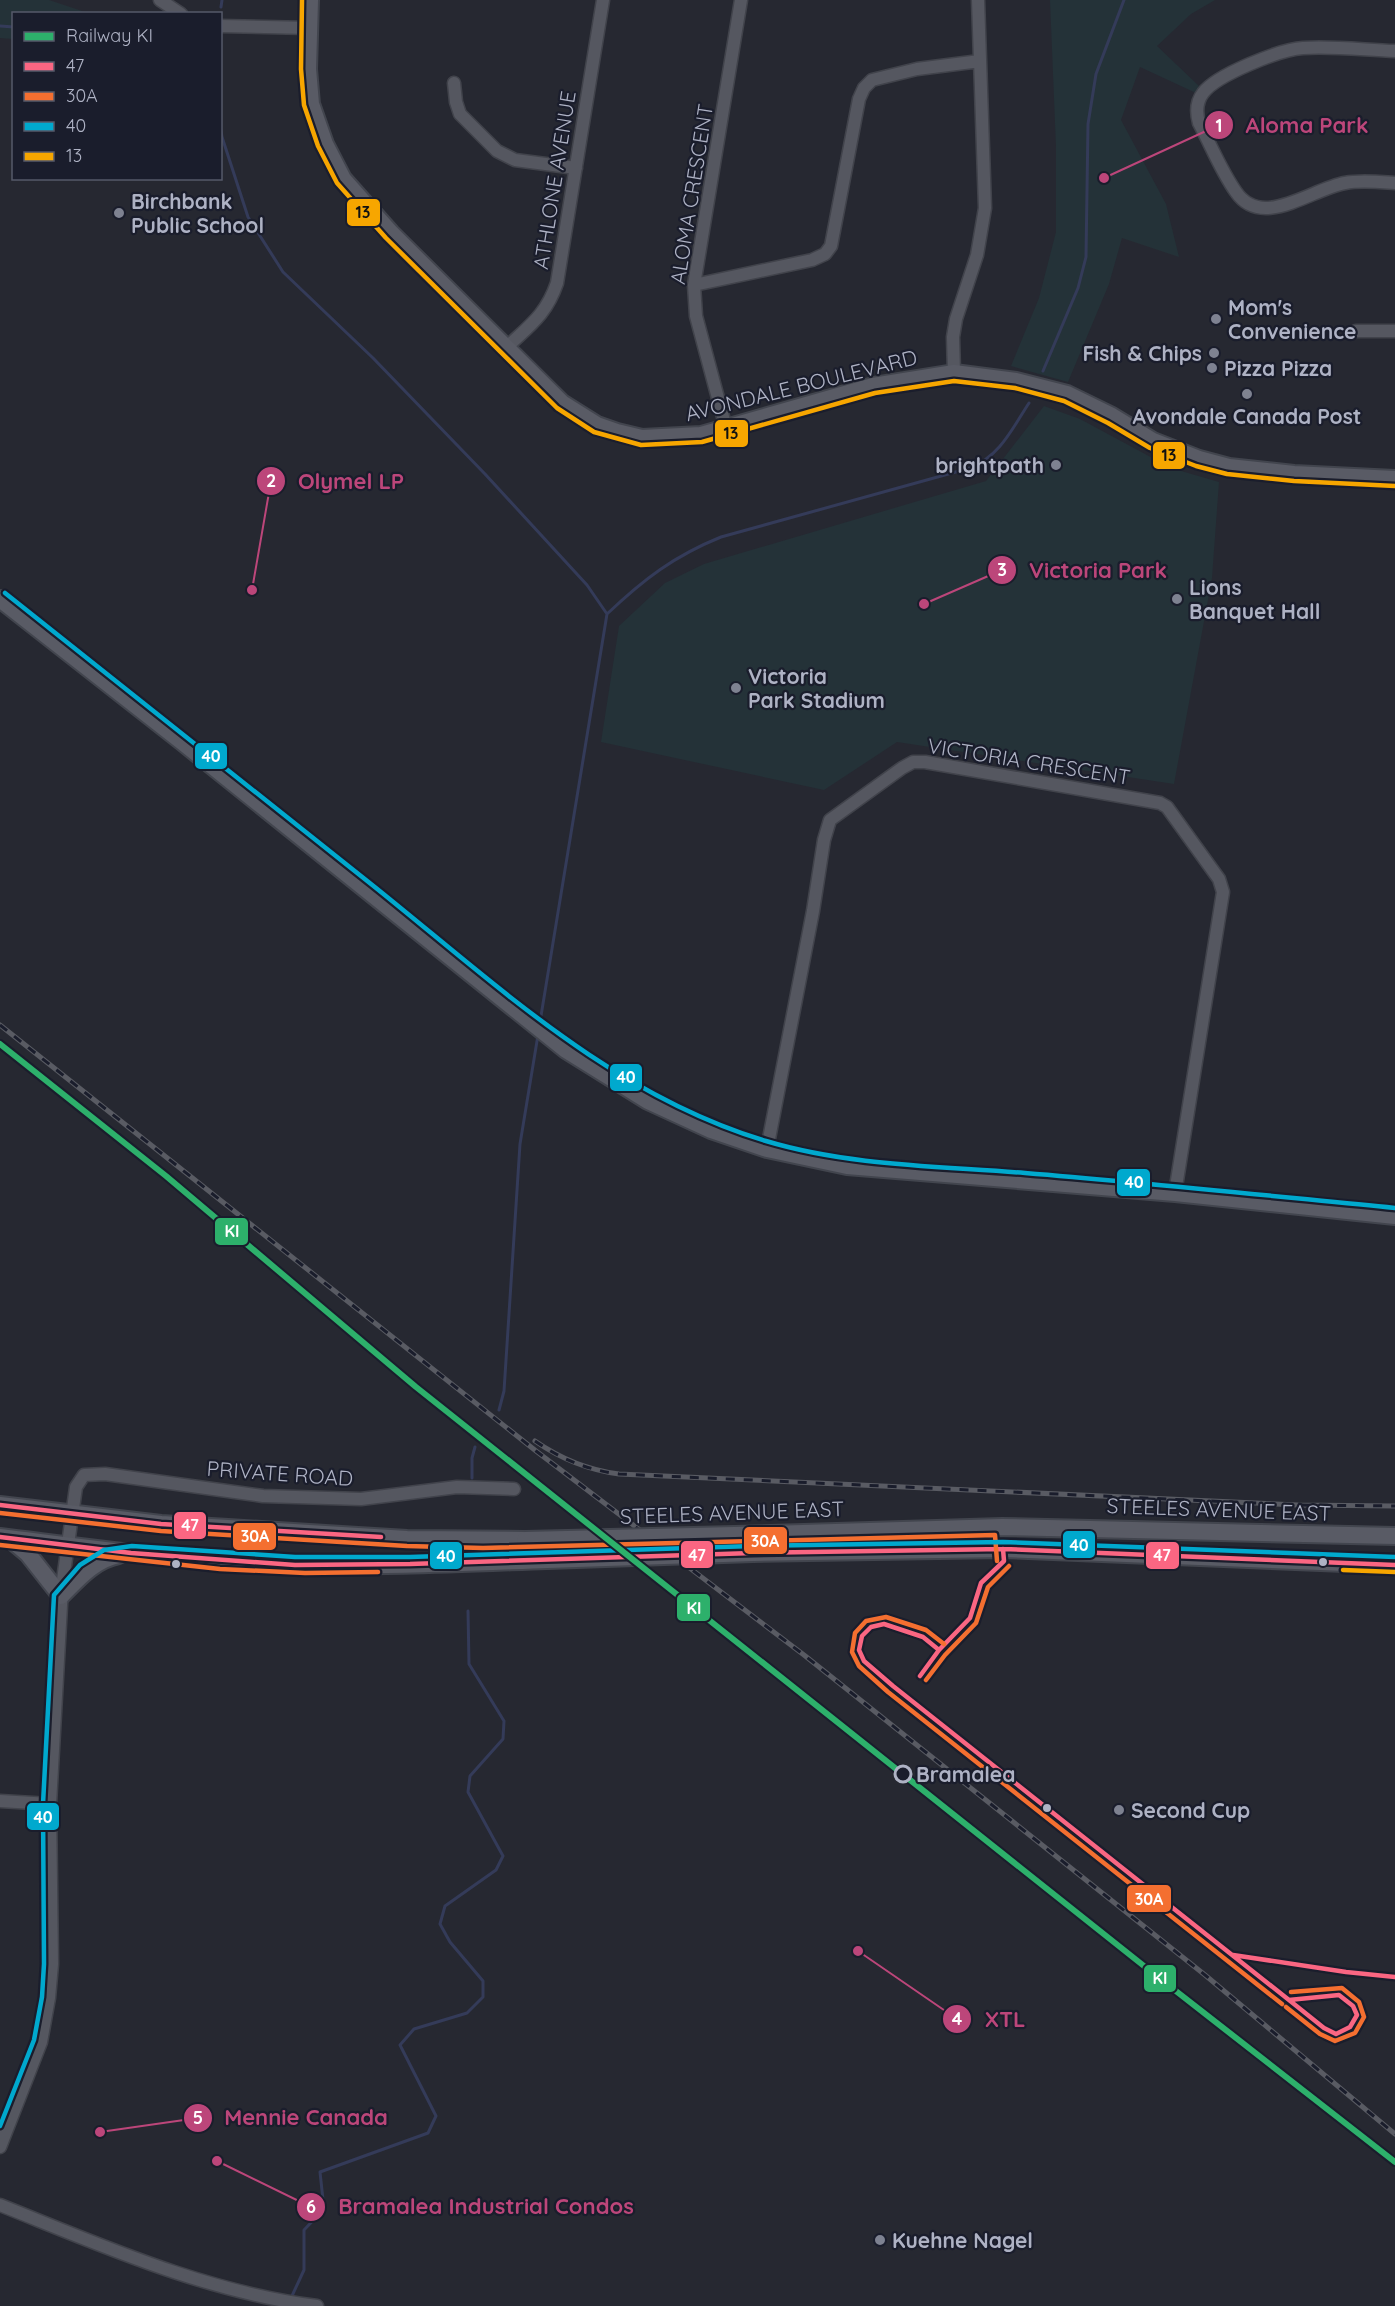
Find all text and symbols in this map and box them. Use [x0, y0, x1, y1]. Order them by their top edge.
legend [12, 12, 222, 180]
text: Railway KI [66, 24, 153, 47]
text: 47 [66, 54, 84, 77]
text: 30A [66, 84, 98, 107]
street label: ATHLONE AVENUE [527, 89, 581, 271]
street label: ALOMA CRESCENT [664, 102, 718, 286]
callout: Aloma Park [1204, 105, 1381, 145]
text: Aloma Park [1246, 111, 1368, 139]
text: 40 [66, 114, 86, 137]
text: 1 [1215, 114, 1223, 137]
text: 13 [66, 144, 82, 167]
place label: Birchbank Public School [131, 188, 264, 238]
line badge: 13 [346, 198, 381, 227]
text: 13 [356, 202, 370, 222]
marker: Birchbank Public School [112, 206, 126, 220]
place label: Mom's Convenience [1228, 294, 1356, 344]
marker: Mom's Convenience [1209, 312, 1223, 326]
place label: Fish & Chips [1082, 340, 1202, 366]
street label: AVONDALE BOULEVARD [682, 344, 920, 426]
marker: Fish & Chips [1207, 346, 1221, 360]
place label: Pizza Pizza [1224, 355, 1332, 381]
marker: Pizza Pizza [1205, 361, 1219, 375]
marker: Avondale Canada Post [1240, 387, 1254, 401]
place label: Avondale Canada Post [1133, 403, 1361, 429]
line badge: 13 [714, 419, 749, 448]
text: 13 [724, 423, 738, 443]
line badge: 13 [1152, 441, 1186, 470]
text: 13 [1162, 445, 1176, 465]
place label: brightpath [935, 452, 1044, 478]
marker: brightpath [1049, 458, 1063, 472]
callout: Olymel LP [256, 461, 416, 501]
text: Olymel LP [298, 467, 404, 495]
text: 2 [266, 469, 276, 492]
callout: Victoria Park [987, 550, 1179, 590]
text: Victoria Park [1029, 556, 1167, 584]
text: 3 [997, 558, 1007, 581]
place label: Lions Banquet Hall [1189, 574, 1320, 624]
marker: Lions Banquet Hall [1170, 592, 1184, 606]
place label: Victoria Park Stadium [748, 663, 885, 713]
marker: Victoria Park Stadium [729, 681, 743, 695]
street label: VICTORIA CRESCENT [926, 732, 1132, 790]
line badge: 40 [194, 742, 228, 770]
text: 40 [201, 746, 221, 766]
line badge: 40 [609, 1063, 643, 1092]
text: 40 [616, 1067, 636, 1087]
line badge: 40 [1116, 1168, 1151, 1197]
text: 40 [1124, 1172, 1144, 1192]
line badge: KI [214, 1217, 249, 1246]
text: KI [225, 1221, 239, 1241]
street label: PRIVATE ROAD [206, 1455, 354, 1491]
street label: STEELES AVENUE EAST [1106, 1492, 1332, 1526]
street label: STEELES AVENUE EAST [619, 1495, 845, 1529]
line badge: 47 [173, 1511, 207, 1540]
text: 47 [181, 1515, 199, 1535]
line badge: 30A [232, 1522, 277, 1551]
text: 30A [241, 1526, 270, 1546]
line badge: 30A [743, 1526, 788, 1555]
line badge: 40 [1062, 1530, 1096, 1559]
text: 30A [751, 1531, 780, 1551]
text: 40 [1069, 1535, 1089, 1555]
line badge: 47 [680, 1540, 714, 1569]
line badge: 40 [429, 1541, 463, 1570]
line badge: 47 [1145, 1541, 1180, 1570]
text: 47 [688, 1545, 706, 1565]
text: 47 [1153, 1545, 1171, 1565]
text: 40 [436, 1546, 456, 1566]
unlabelled marker [1317, 1556, 1329, 1568]
unlabelled marker [170, 1558, 182, 1570]
line badge: KI [676, 1593, 711, 1622]
text: KI [687, 1598, 701, 1618]
place label: Bramalea [916, 1761, 1015, 1787]
marker: Bramalea [894, 1765, 912, 1783]
place label: Second Cup [1131, 1797, 1250, 1823]
line badge: 40 [26, 1802, 60, 1831]
unlabelled marker [1041, 1802, 1053, 1814]
marker: Second Cup [1112, 1803, 1126, 1817]
text: 40 [33, 1807, 53, 1827]
line badge: 30A [1126, 1884, 1172, 1913]
text: 30A [1135, 1889, 1164, 1909]
line badge: KI [1143, 1964, 1177, 1993]
text: KI [1153, 1968, 1167, 1988]
callout: XTL [942, 1999, 1037, 2039]
text: XTL [985, 2005, 1025, 2033]
text: 4 [952, 2007, 963, 2030]
callout: Mennie Canada [183, 2098, 400, 2138]
text: Mennie Canada [224, 2103, 388, 2131]
text: 5 [193, 2106, 203, 2129]
callout: Bramalea Industrial Condos [296, 2187, 645, 2227]
text: Bramalea Industrial Condos [338, 2192, 634, 2220]
text: 6 [306, 2195, 316, 2218]
place label: Kuehne Nagel [892, 2227, 1033, 2253]
marker: Kuehne Nagel [873, 2233, 887, 2247]

